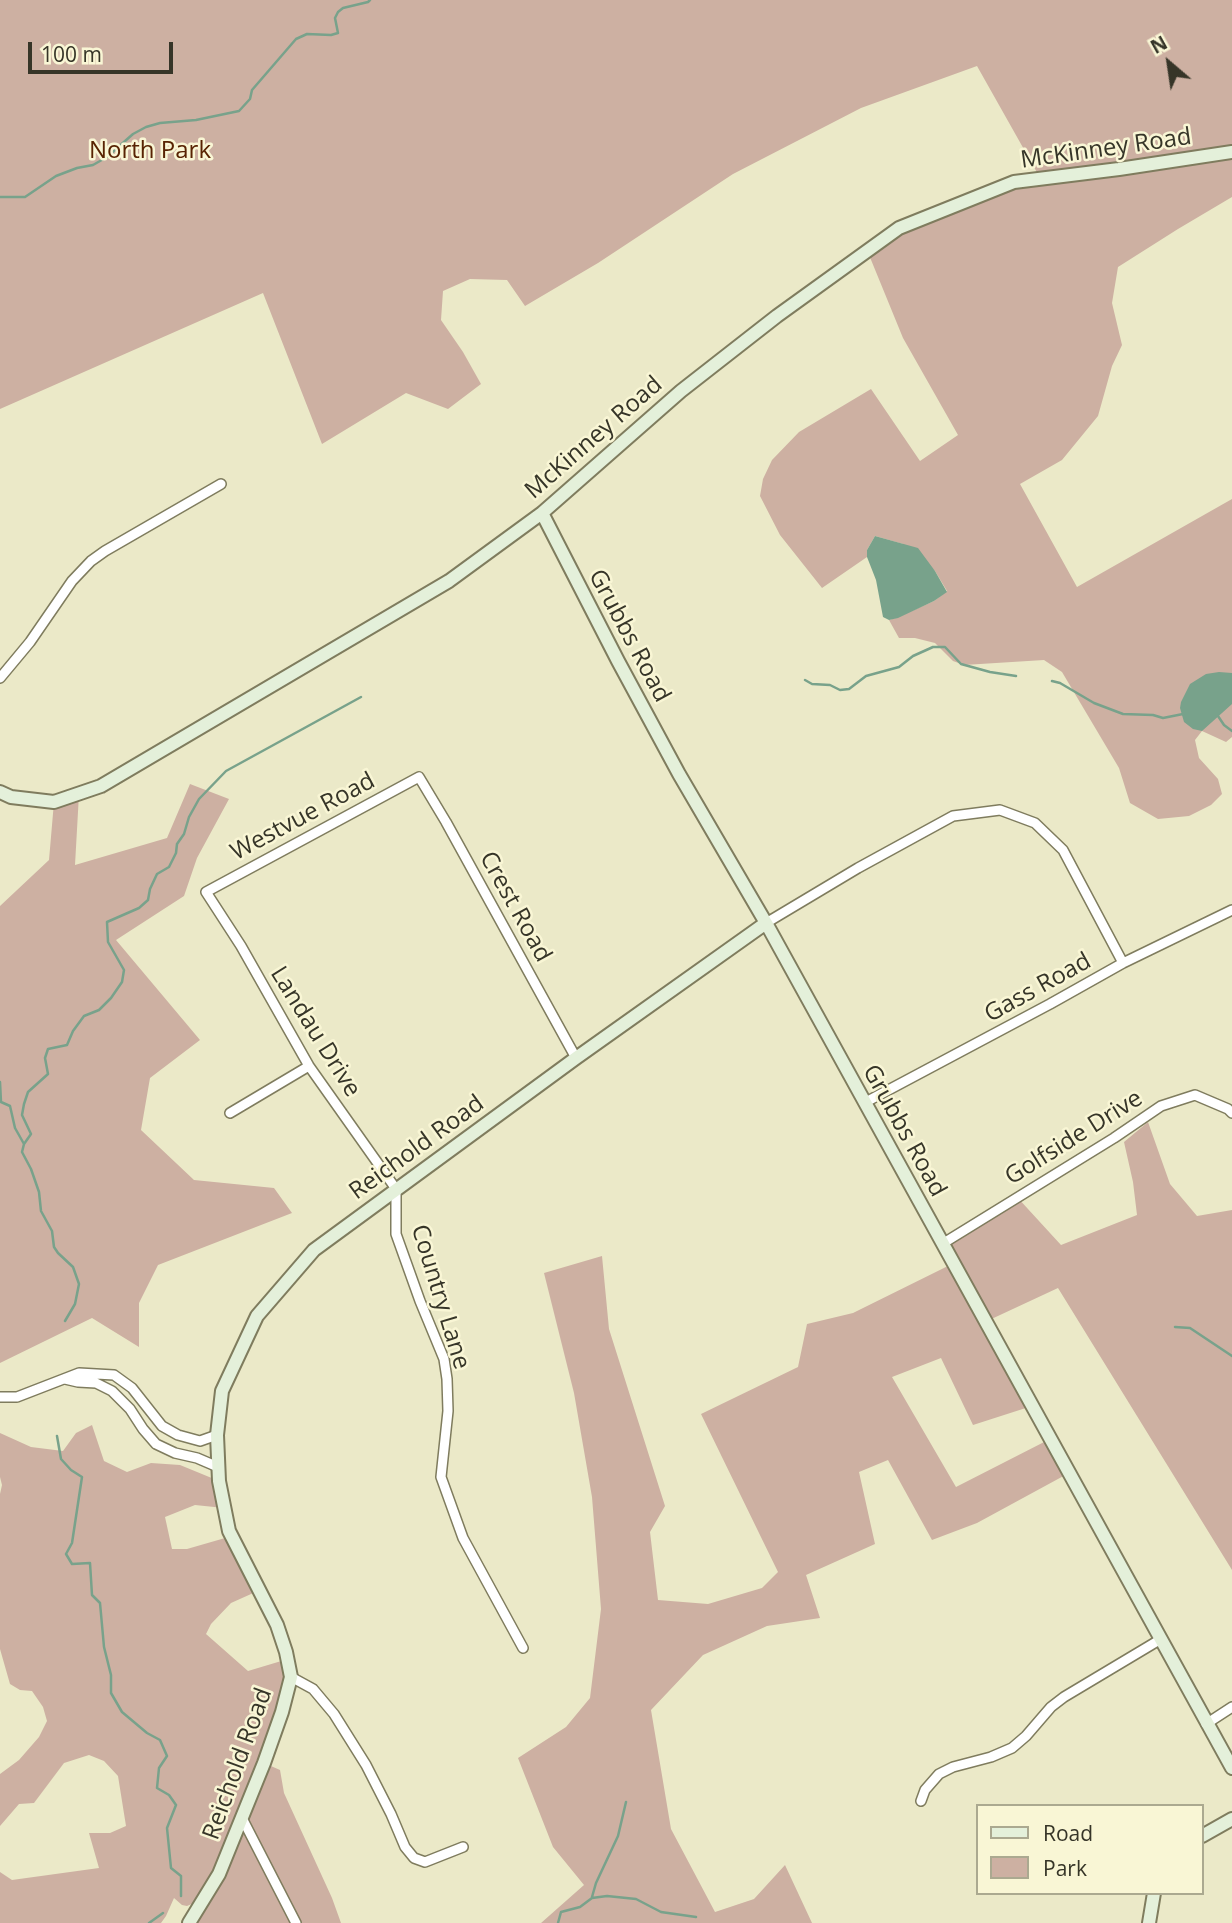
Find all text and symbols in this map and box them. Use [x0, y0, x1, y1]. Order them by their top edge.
scale bar [32, 28, 177, 72]
north arrow [1134, 28, 1204, 98]
text: N [1146, 30, 1172, 60]
text: 100 m [41, 40, 102, 68]
street label: McKinney Road [1019, 123, 1193, 175]
park label: North Park [89, 137, 211, 165]
street label: McKinney Road [520, 371, 668, 505]
street label: Grubbs Road [582, 565, 676, 707]
street label: Westvue Road [226, 767, 380, 867]
street label: Crest Road [473, 847, 557, 967]
street label: Gass Road [980, 947, 1096, 1029]
street label: Landau Drive [263, 961, 367, 1103]
street label: Grubbs Road [856, 1060, 952, 1202]
street label: Golfside Drive [1000, 1084, 1148, 1192]
street label: Reichold Road [344, 1090, 490, 1206]
street label: Country Lane [404, 1221, 476, 1373]
street label: Reichold Road [197, 1684, 279, 1844]
legend [976, 1804, 1204, 1895]
text: Road [1043, 1819, 1093, 1847]
text: Park [1043, 1854, 1087, 1882]

